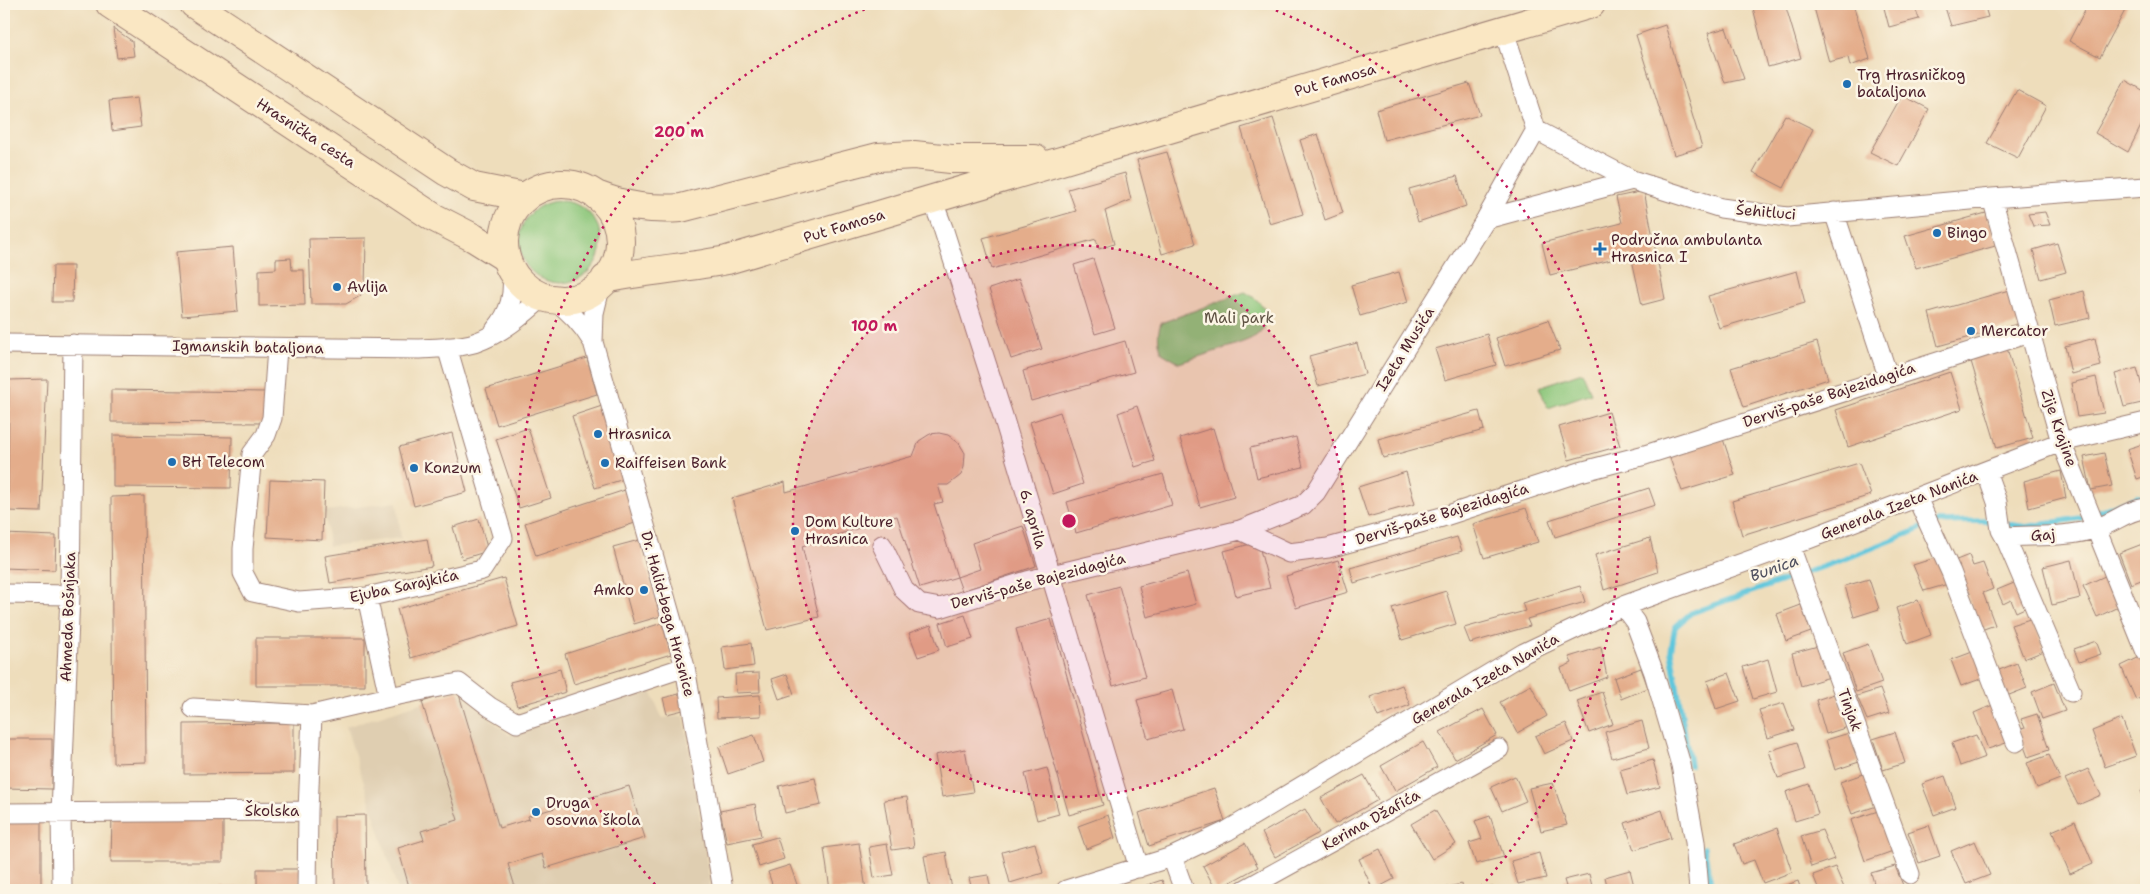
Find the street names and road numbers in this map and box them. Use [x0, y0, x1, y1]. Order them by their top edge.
street label: Put Famosa [1292, 59, 1379, 101]
street label: Hrasnička cesta [252, 93, 360, 173]
street label: Šehitluci [1735, 198, 1797, 225]
street label: Put Famosa [801, 204, 888, 248]
street label: Izeta Musića [1371, 303, 1439, 395]
street label: Igmanskih bataljona [172, 336, 324, 358]
street label: Derviš-paše Bajezidagića [1740, 357, 1918, 432]
street label: Zije Krajine [2036, 387, 2082, 469]
street label: Generala Izeta Nanića [1818, 466, 1981, 544]
street label: Derviš-paše Bajezidagića [1353, 478, 1532, 550]
street label: 6. aprila [1015, 487, 1051, 552]
street label: Gaj [2030, 524, 2056, 546]
street label: Dr. Halid-bega Hrasnice [636, 529, 700, 699]
street label: Derviš-paše Bajezidagića [949, 548, 1128, 614]
street label: Ahmeda Bošnjaka [56, 551, 80, 682]
street label: Ejuba Sarajkića [348, 565, 461, 607]
street label: Generala Izeta Nanića [1408, 628, 1563, 729]
street label: Tinjak [1833, 686, 1867, 734]
street label: Kerima Džafića [1318, 784, 1424, 855]
street label: Školska [245, 800, 300, 821]

